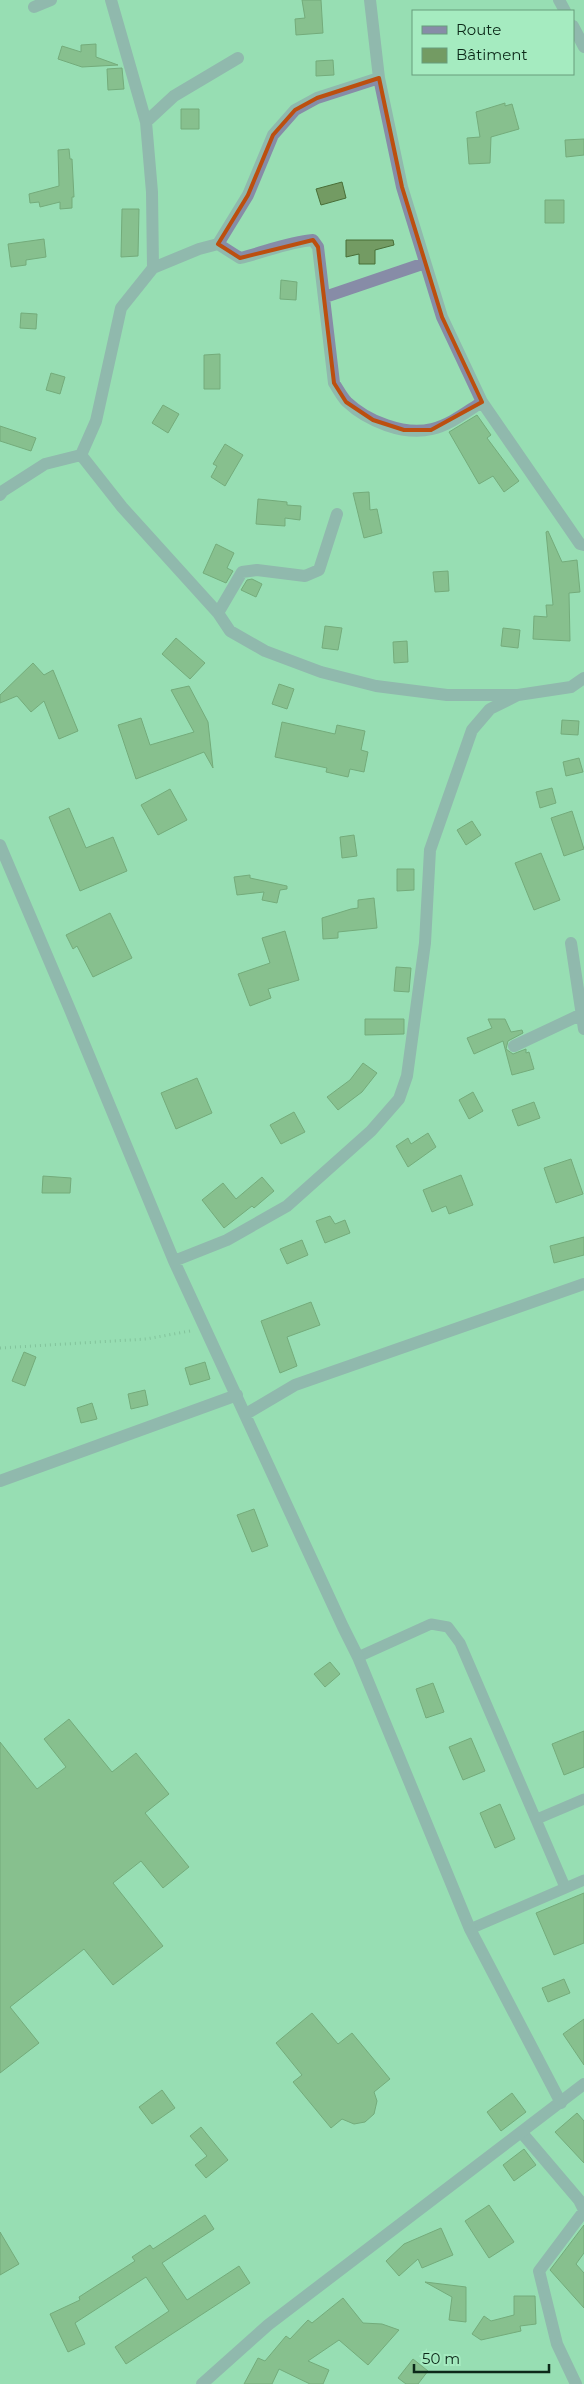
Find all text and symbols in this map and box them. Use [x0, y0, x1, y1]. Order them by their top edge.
legend [412, 10, 574, 75]
text: Route [456, 20, 501, 39]
text: Bâtiment [456, 45, 528, 64]
scale bar [414, 2342, 549, 2374]
text: 50 m [422, 2349, 460, 2368]

